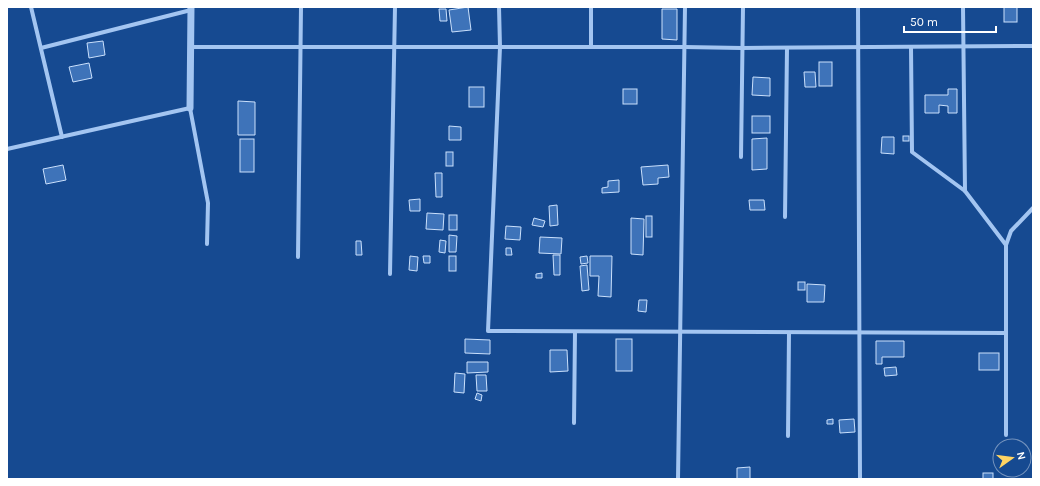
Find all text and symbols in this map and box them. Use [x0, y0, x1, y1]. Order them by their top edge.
scale bar [904, 8, 996, 34]
text: 50 m [910, 15, 938, 29]
north arrow [992, 438, 1032, 478]
text: N [1014, 450, 1028, 461]

